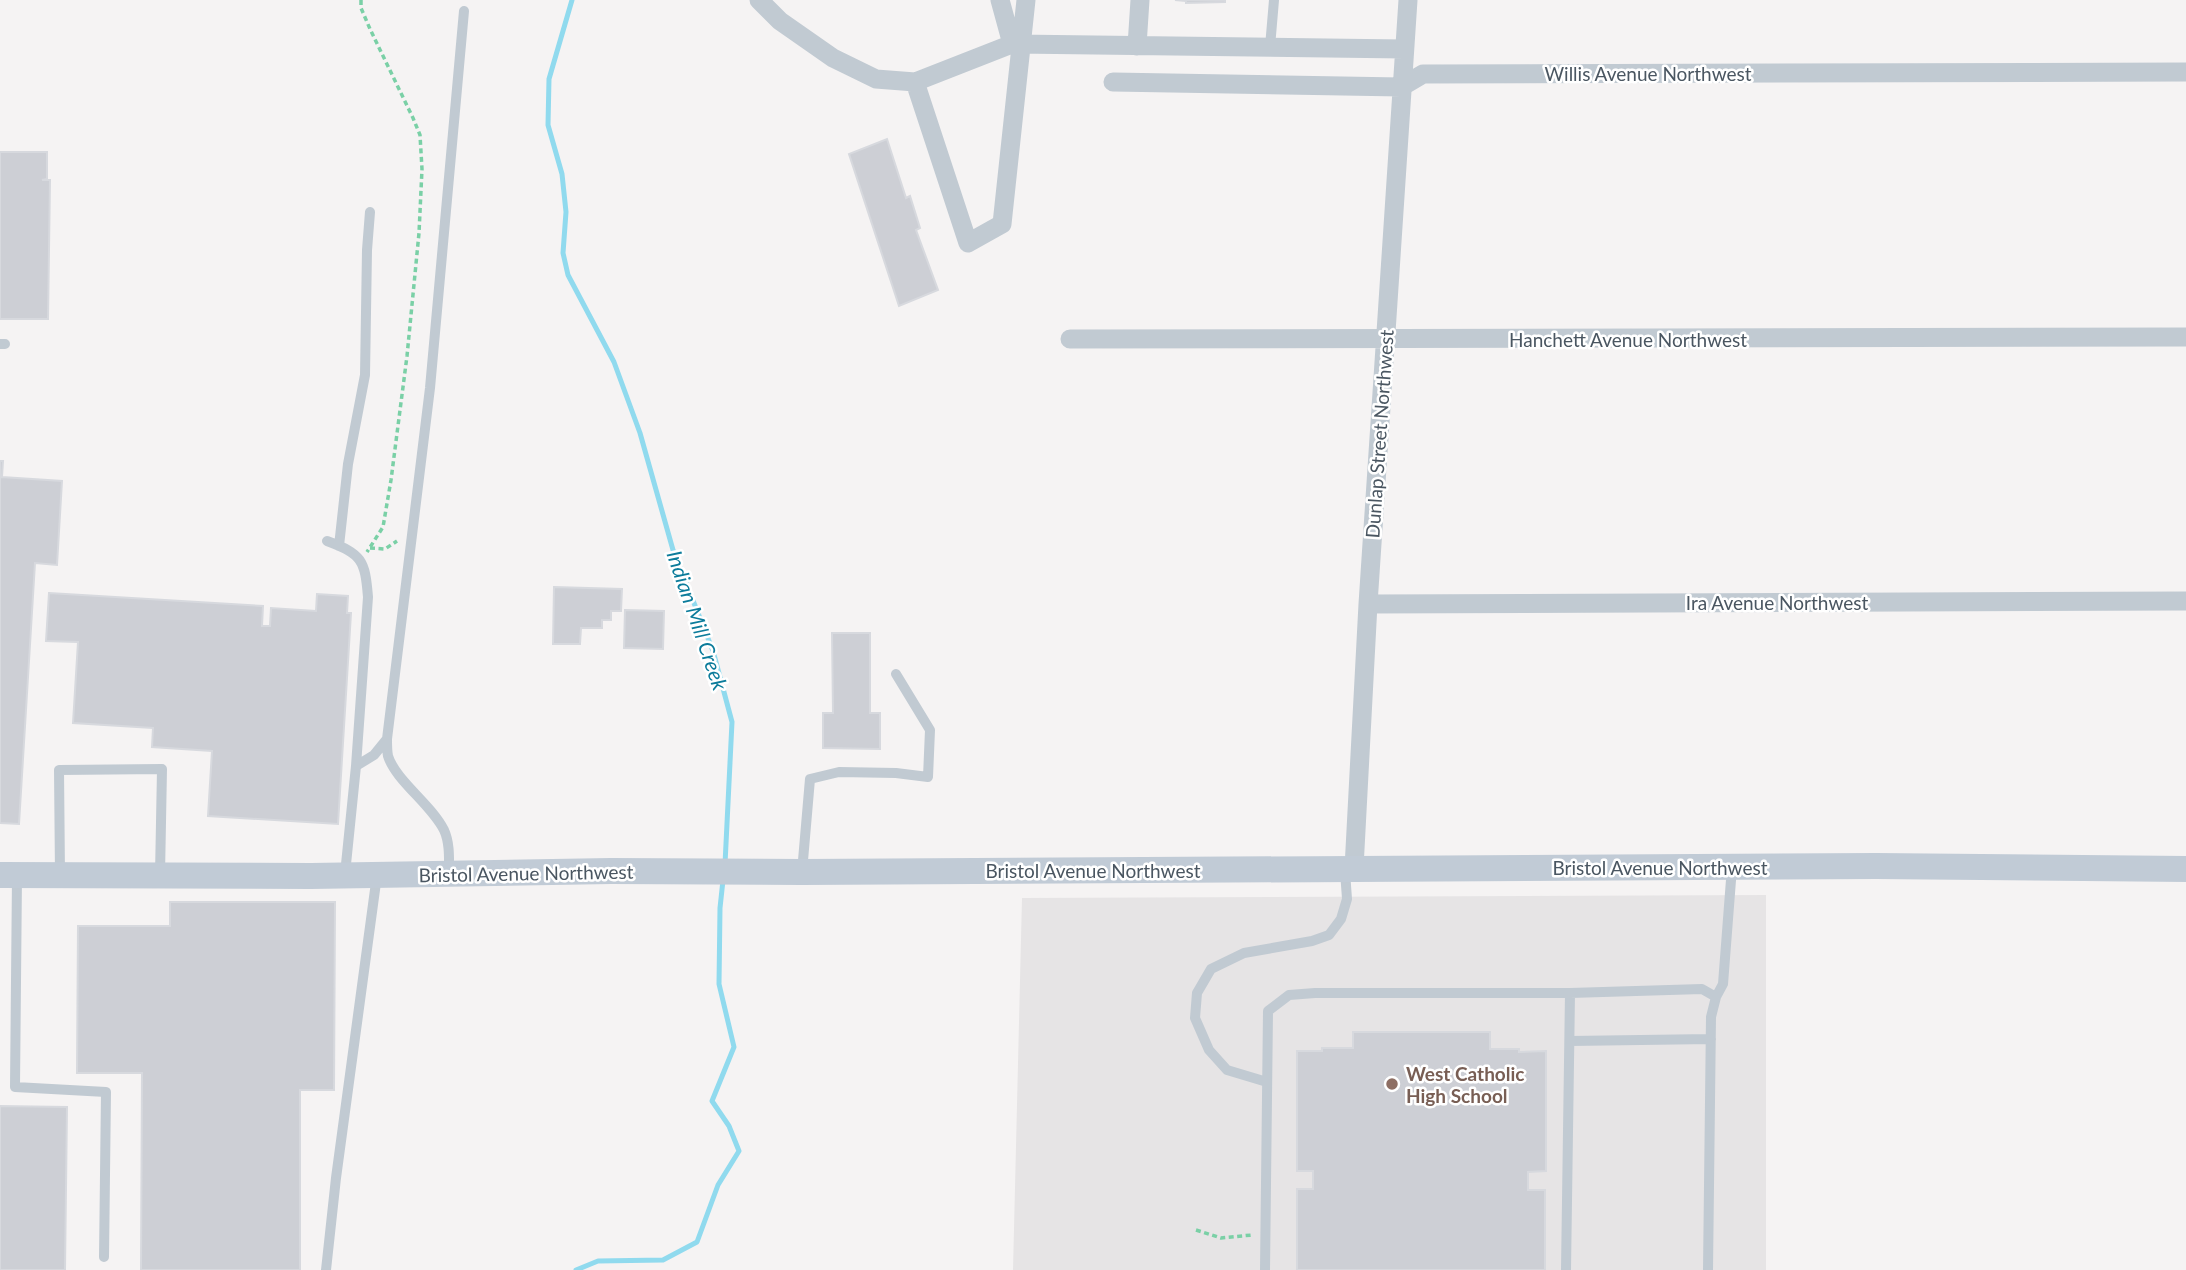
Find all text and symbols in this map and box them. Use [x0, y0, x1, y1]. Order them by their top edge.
street label: Willis Avenue Northwest [1544, 62, 1752, 85]
street label: Hanchett Avenue Northwest [1509, 328, 1747, 351]
street label: Dunlap Street Northwest [1360, 329, 1398, 539]
water label: Indian Mill Creek [662, 547, 734, 694]
street label: Ira Avenue Northwest [1686, 591, 1868, 614]
street label: Bristol Avenue Northwest [1553, 856, 1768, 879]
street label: Bristol Avenue Northwest [986, 859, 1201, 882]
street label: Bristol Avenue Northwest [418, 860, 634, 886]
place label: West Catholic High School [1406, 1062, 1524, 1107]
marker: West Catholic High School [1384, 1076, 1400, 1092]

